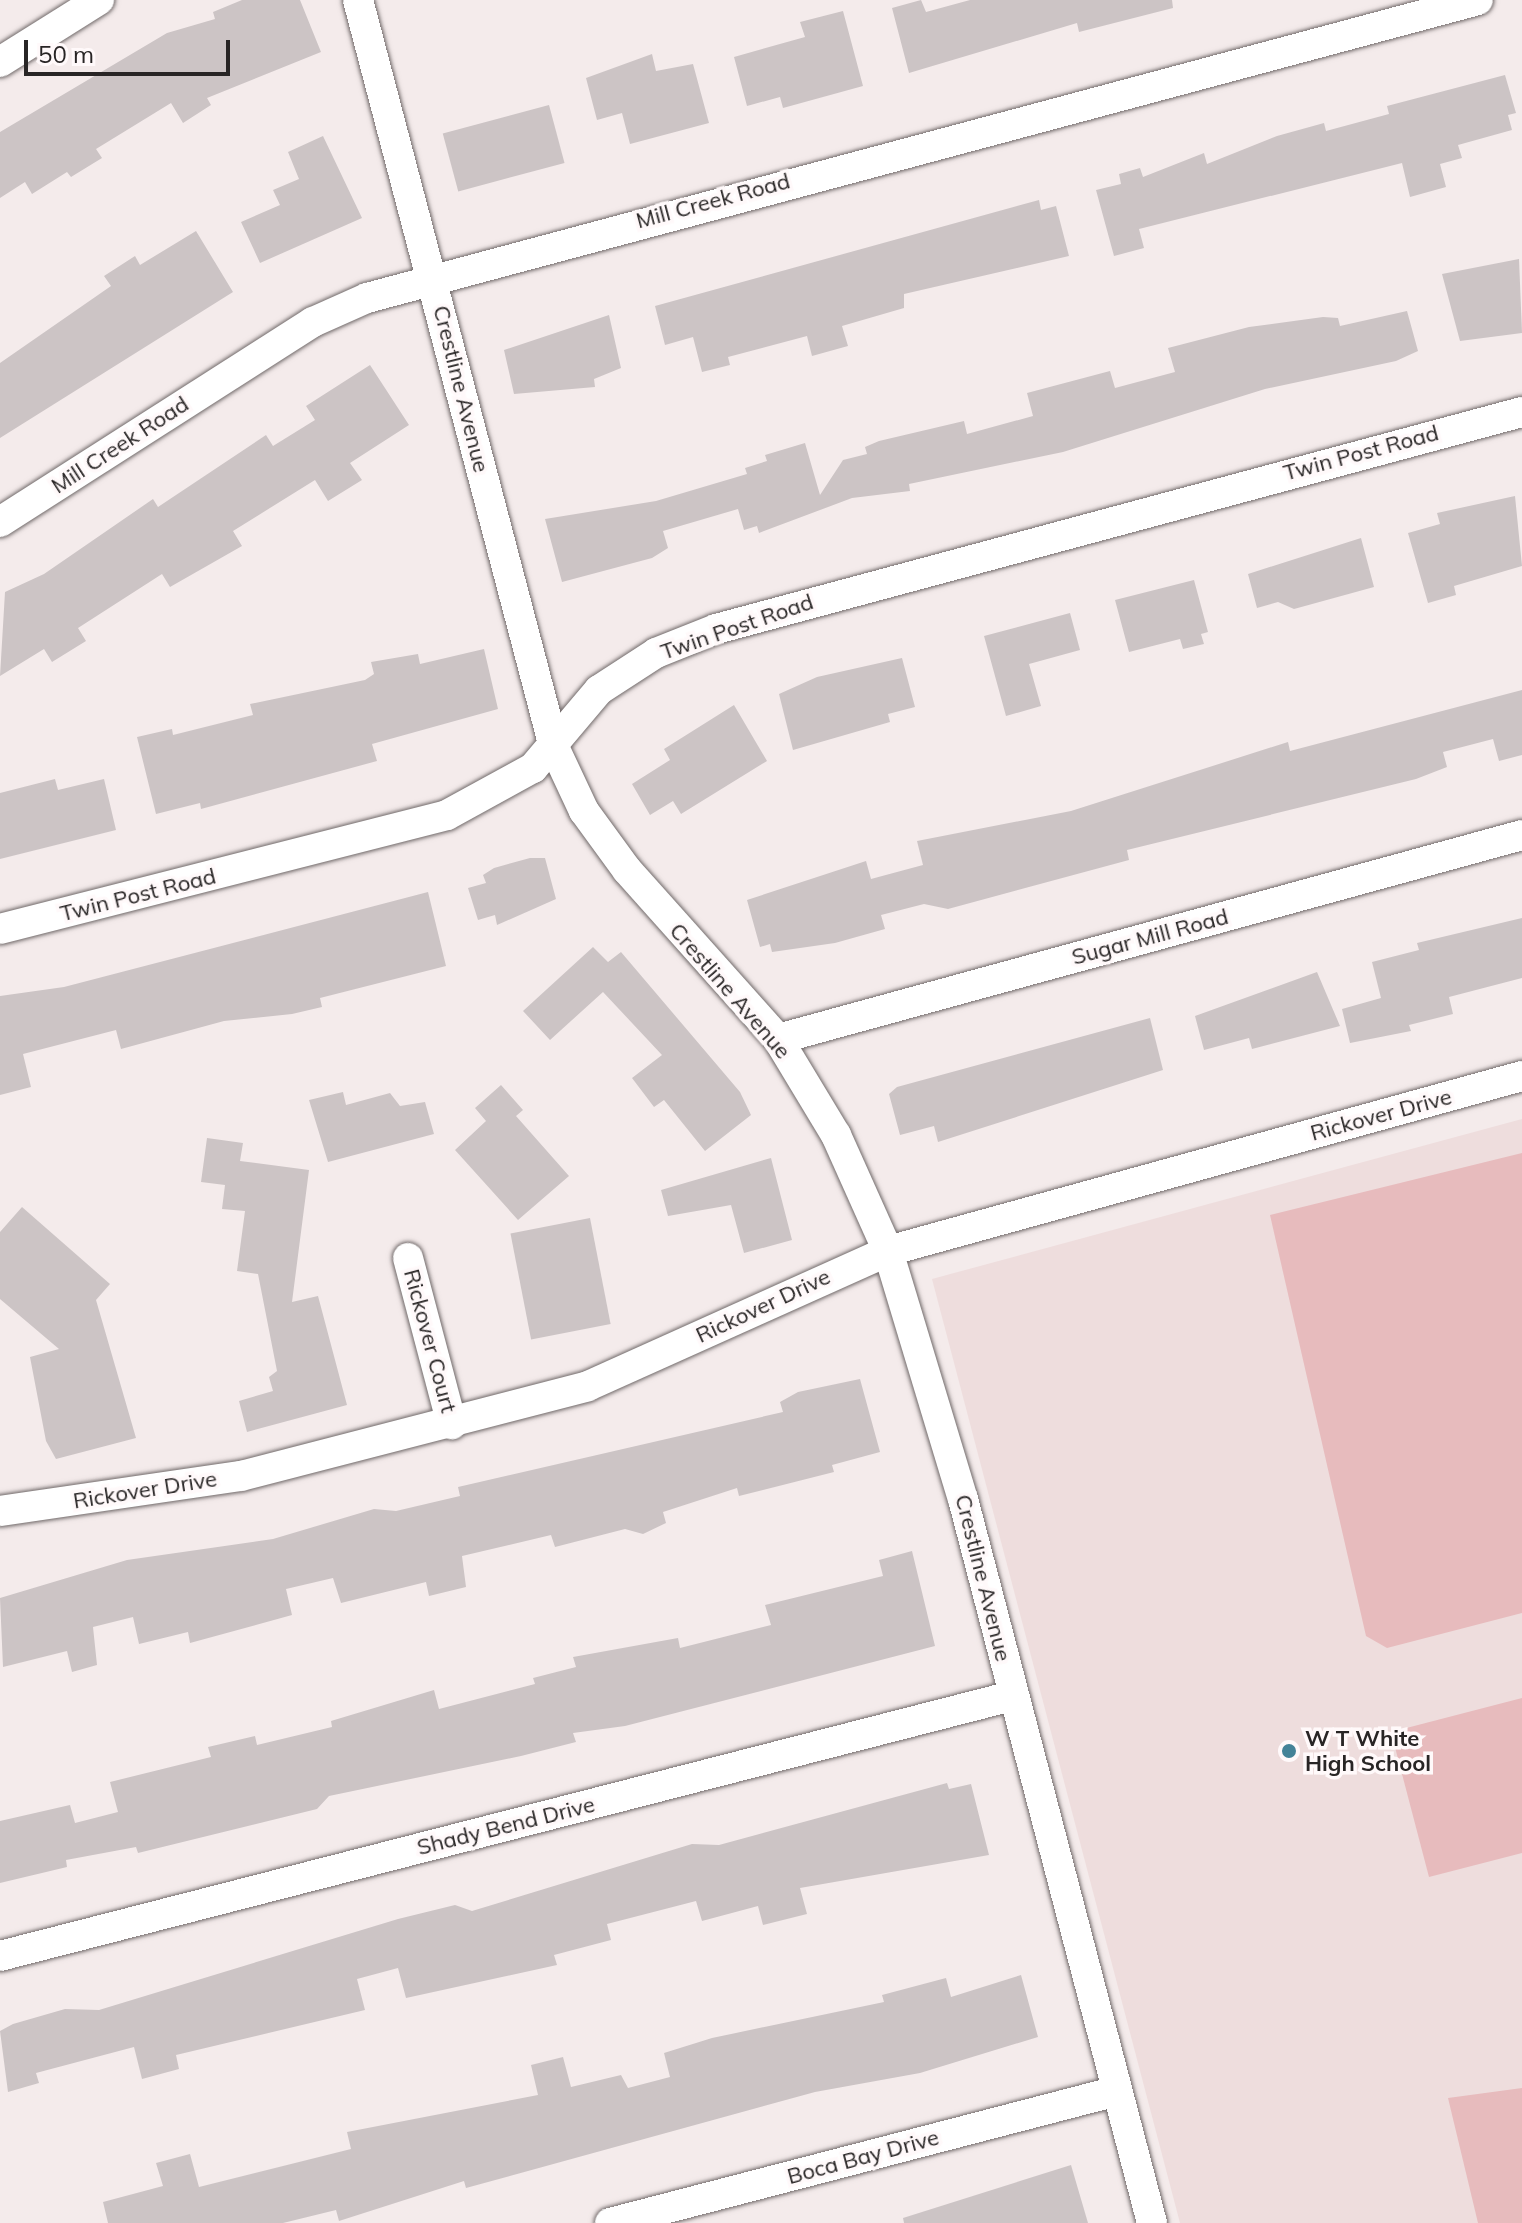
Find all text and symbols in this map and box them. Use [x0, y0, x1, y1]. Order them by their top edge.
scale bar [28, 24, 234, 74]
text: 50 m [38, 39, 94, 69]
street label: Mill Creek Road [633, 168, 793, 234]
street label: Crestline Avenue [427, 303, 495, 475]
street label: Mill Creek Road [46, 391, 194, 499]
street label: Twin Post Road [1281, 420, 1441, 486]
street label: Twin Post Road [657, 589, 817, 665]
street label: Twin Post Road [57, 863, 219, 927]
street label: Sugar Mill Road [1069, 903, 1231, 971]
street label: Crestline Avenue [664, 918, 796, 1064]
street label: Rickover Drive [1307, 1083, 1455, 1147]
street label: Rickover Drive [692, 1263, 834, 1349]
street label: Rickover Court [398, 1266, 462, 1416]
street label: Rickover Drive [71, 1466, 219, 1514]
street label: Crestline Avenue [949, 1492, 1017, 1664]
place label: W T White High School [1305, 1725, 1431, 1776]
marker: W T White High School [1280, 1742, 1298, 1760]
street label: Shady Bend Drive [414, 1791, 598, 1861]
street label: Boca Bay Drive [784, 2124, 942, 2190]

